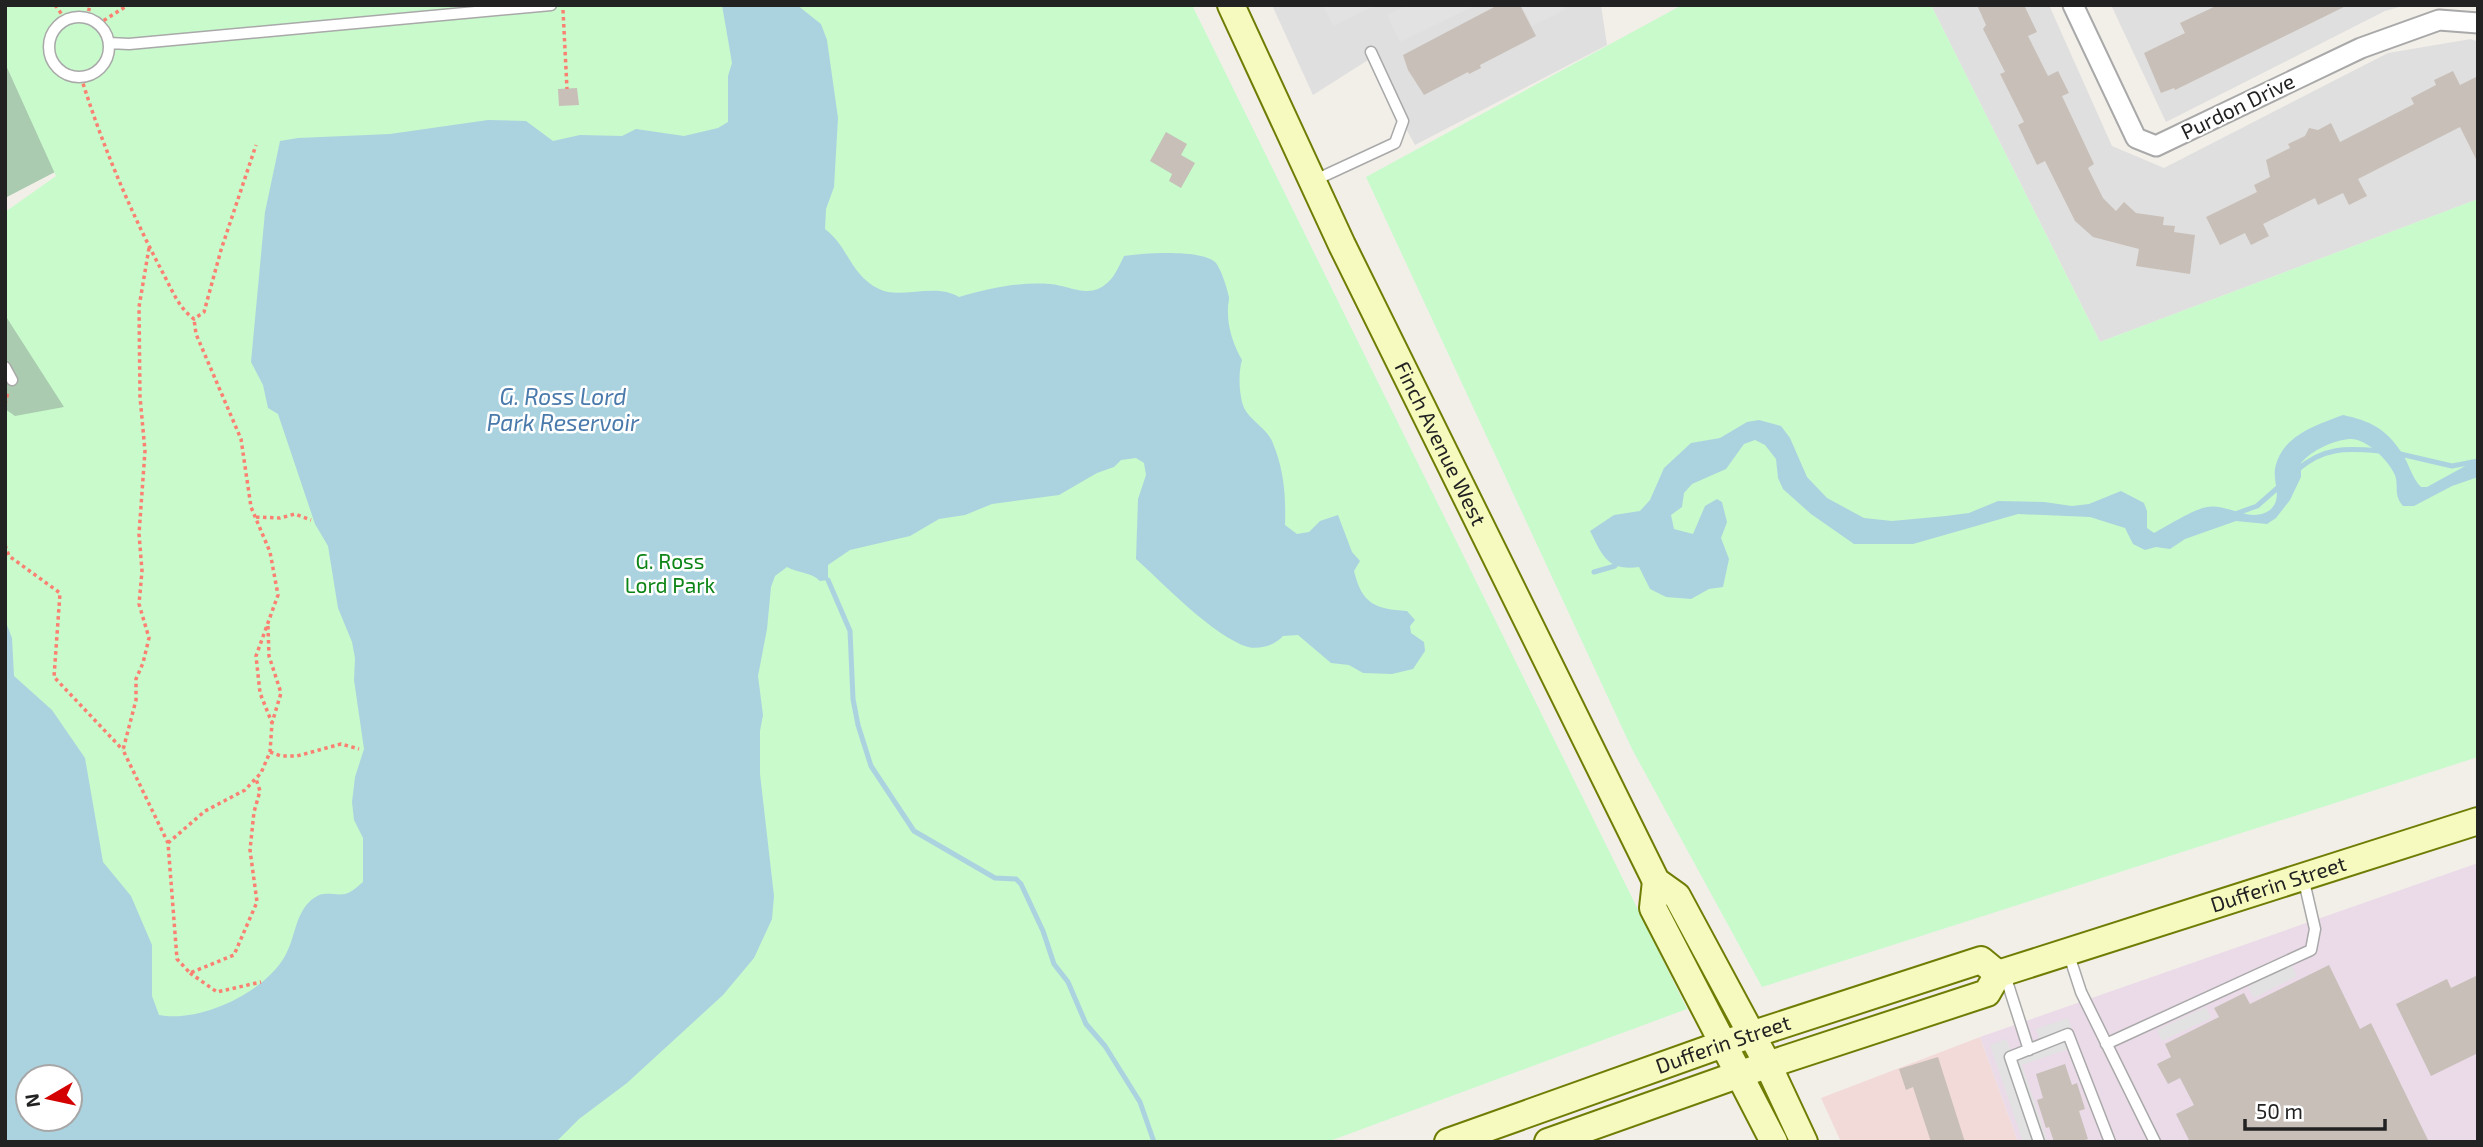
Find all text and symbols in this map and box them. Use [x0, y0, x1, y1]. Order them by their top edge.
street label: Purdon Drive [2176, 67, 2298, 144]
street label: Finch Avenue West [1390, 357, 1492, 529]
water label: G. Ross Lord Park Reservoir [487, 382, 640, 436]
park label: G. Ross Lord Park [625, 548, 716, 597]
street label: Dufferin Street [2207, 850, 2349, 916]
street label: Dufferin Street [1652, 1009, 1793, 1078]
north arrow [14, 1063, 84, 1133]
scale bar [2245, 1088, 2385, 1132]
text: N [19, 1092, 44, 1109]
text: 50 m [2256, 1098, 2303, 1123]

